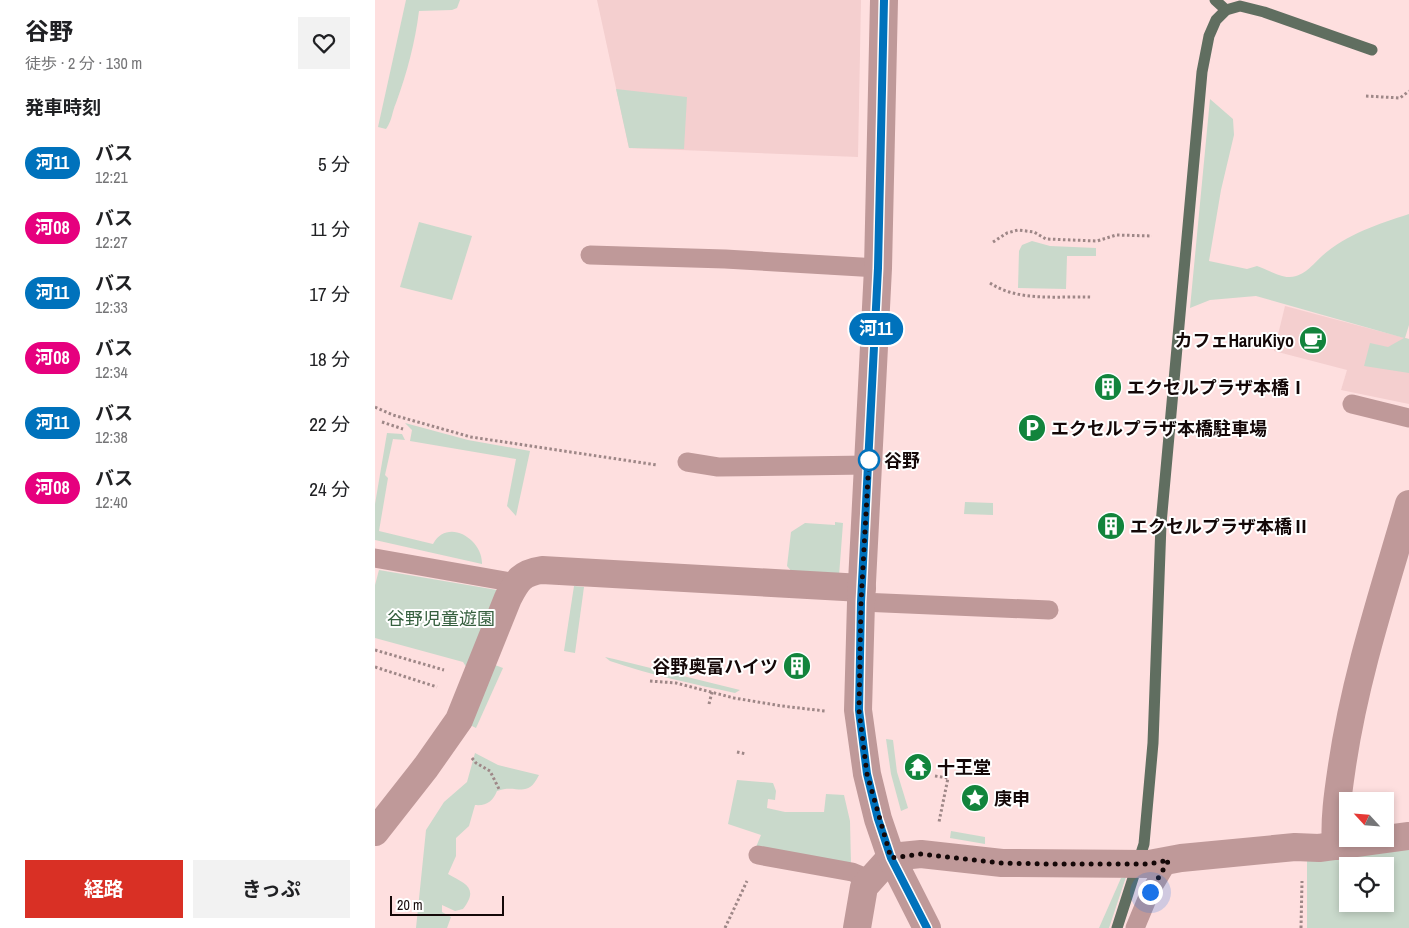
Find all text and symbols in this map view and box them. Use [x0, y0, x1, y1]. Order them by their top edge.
text: 谷野 [25, 15, 73, 47]
button: heart [298, 17, 350, 69]
text: 徒歩 · 2 分 · 130 m [25, 52, 142, 74]
text: 発車時刻 [25, 94, 101, 120]
text: バス [95, 140, 133, 166]
text: 河11 [36, 150, 69, 175]
text: 5 分 [318, 151, 350, 177]
text: 12:21 [95, 166, 128, 188]
text: バス [95, 205, 133, 231]
text: 河08 [35, 215, 70, 240]
text: 11 分 [310, 216, 350, 242]
text: 12:27 [95, 231, 128, 253]
text: バス [95, 270, 133, 296]
text: 河11 [36, 280, 69, 305]
text: 17 分 [309, 281, 350, 307]
text: 12:33 [95, 296, 128, 318]
line badge: 河11 [847, 313, 905, 345]
text: 河11 [859, 316, 893, 341]
cafe icon: カフェHaruKiyo [1298, 325, 1328, 355]
place label: カフェHaruKiyo [1174, 328, 1294, 353]
text: バス [95, 335, 133, 361]
text: 河08 [35, 345, 70, 370]
text: 18 分 [309, 346, 350, 372]
text: 12:34 [95, 361, 128, 383]
building icon: エクセルプラザ本橋Ⅰ [1093, 372, 1123, 402]
place label: エクセルプラザ本橋Ⅰ [1127, 375, 1307, 400]
text: バス [95, 400, 133, 426]
text: 河11 [36, 410, 69, 435]
text: 22 分 [309, 411, 350, 437]
parking icon: エクセルプラザ本橋駐車場 [1017, 413, 1047, 443]
place label: エクセルプラザ本橋駐車場 [1051, 416, 1267, 441]
text: 12:38 [95, 426, 128, 448]
place label: 谷野 [884, 448, 920, 473]
marker: 谷野 [858, 449, 880, 471]
text: バス [95, 465, 133, 491]
text: 河08 [35, 475, 70, 500]
text: 24 分 [309, 476, 350, 502]
text: 12:40 [95, 491, 128, 513]
building icon: エクセルプラザ本橋Ⅱ [1096, 511, 1126, 541]
place label: エクセルプラザ本橋Ⅱ [1130, 514, 1310, 539]
park label: 谷野児童遊園 [387, 606, 495, 631]
building icon: 谷野奥富ハイツ [782, 651, 812, 681]
place label: 谷野奥富ハイツ [652, 654, 778, 679]
temple icon: 十王堂 [903, 752, 933, 782]
place label: 十王堂 [937, 755, 991, 780]
place icon: 庚申 [960, 783, 990, 813]
place label: 庚申 [994, 786, 1030, 811]
north arrow [1339, 792, 1394, 848]
map controls [1339, 792, 1394, 912]
button: locate [1339, 857, 1394, 912]
button: 経路 [25, 860, 183, 918]
button: きっぷ [193, 860, 350, 918]
your location [1138, 880, 1163, 905]
scale bar [390, 893, 504, 916]
text: 20 m [397, 896, 423, 914]

